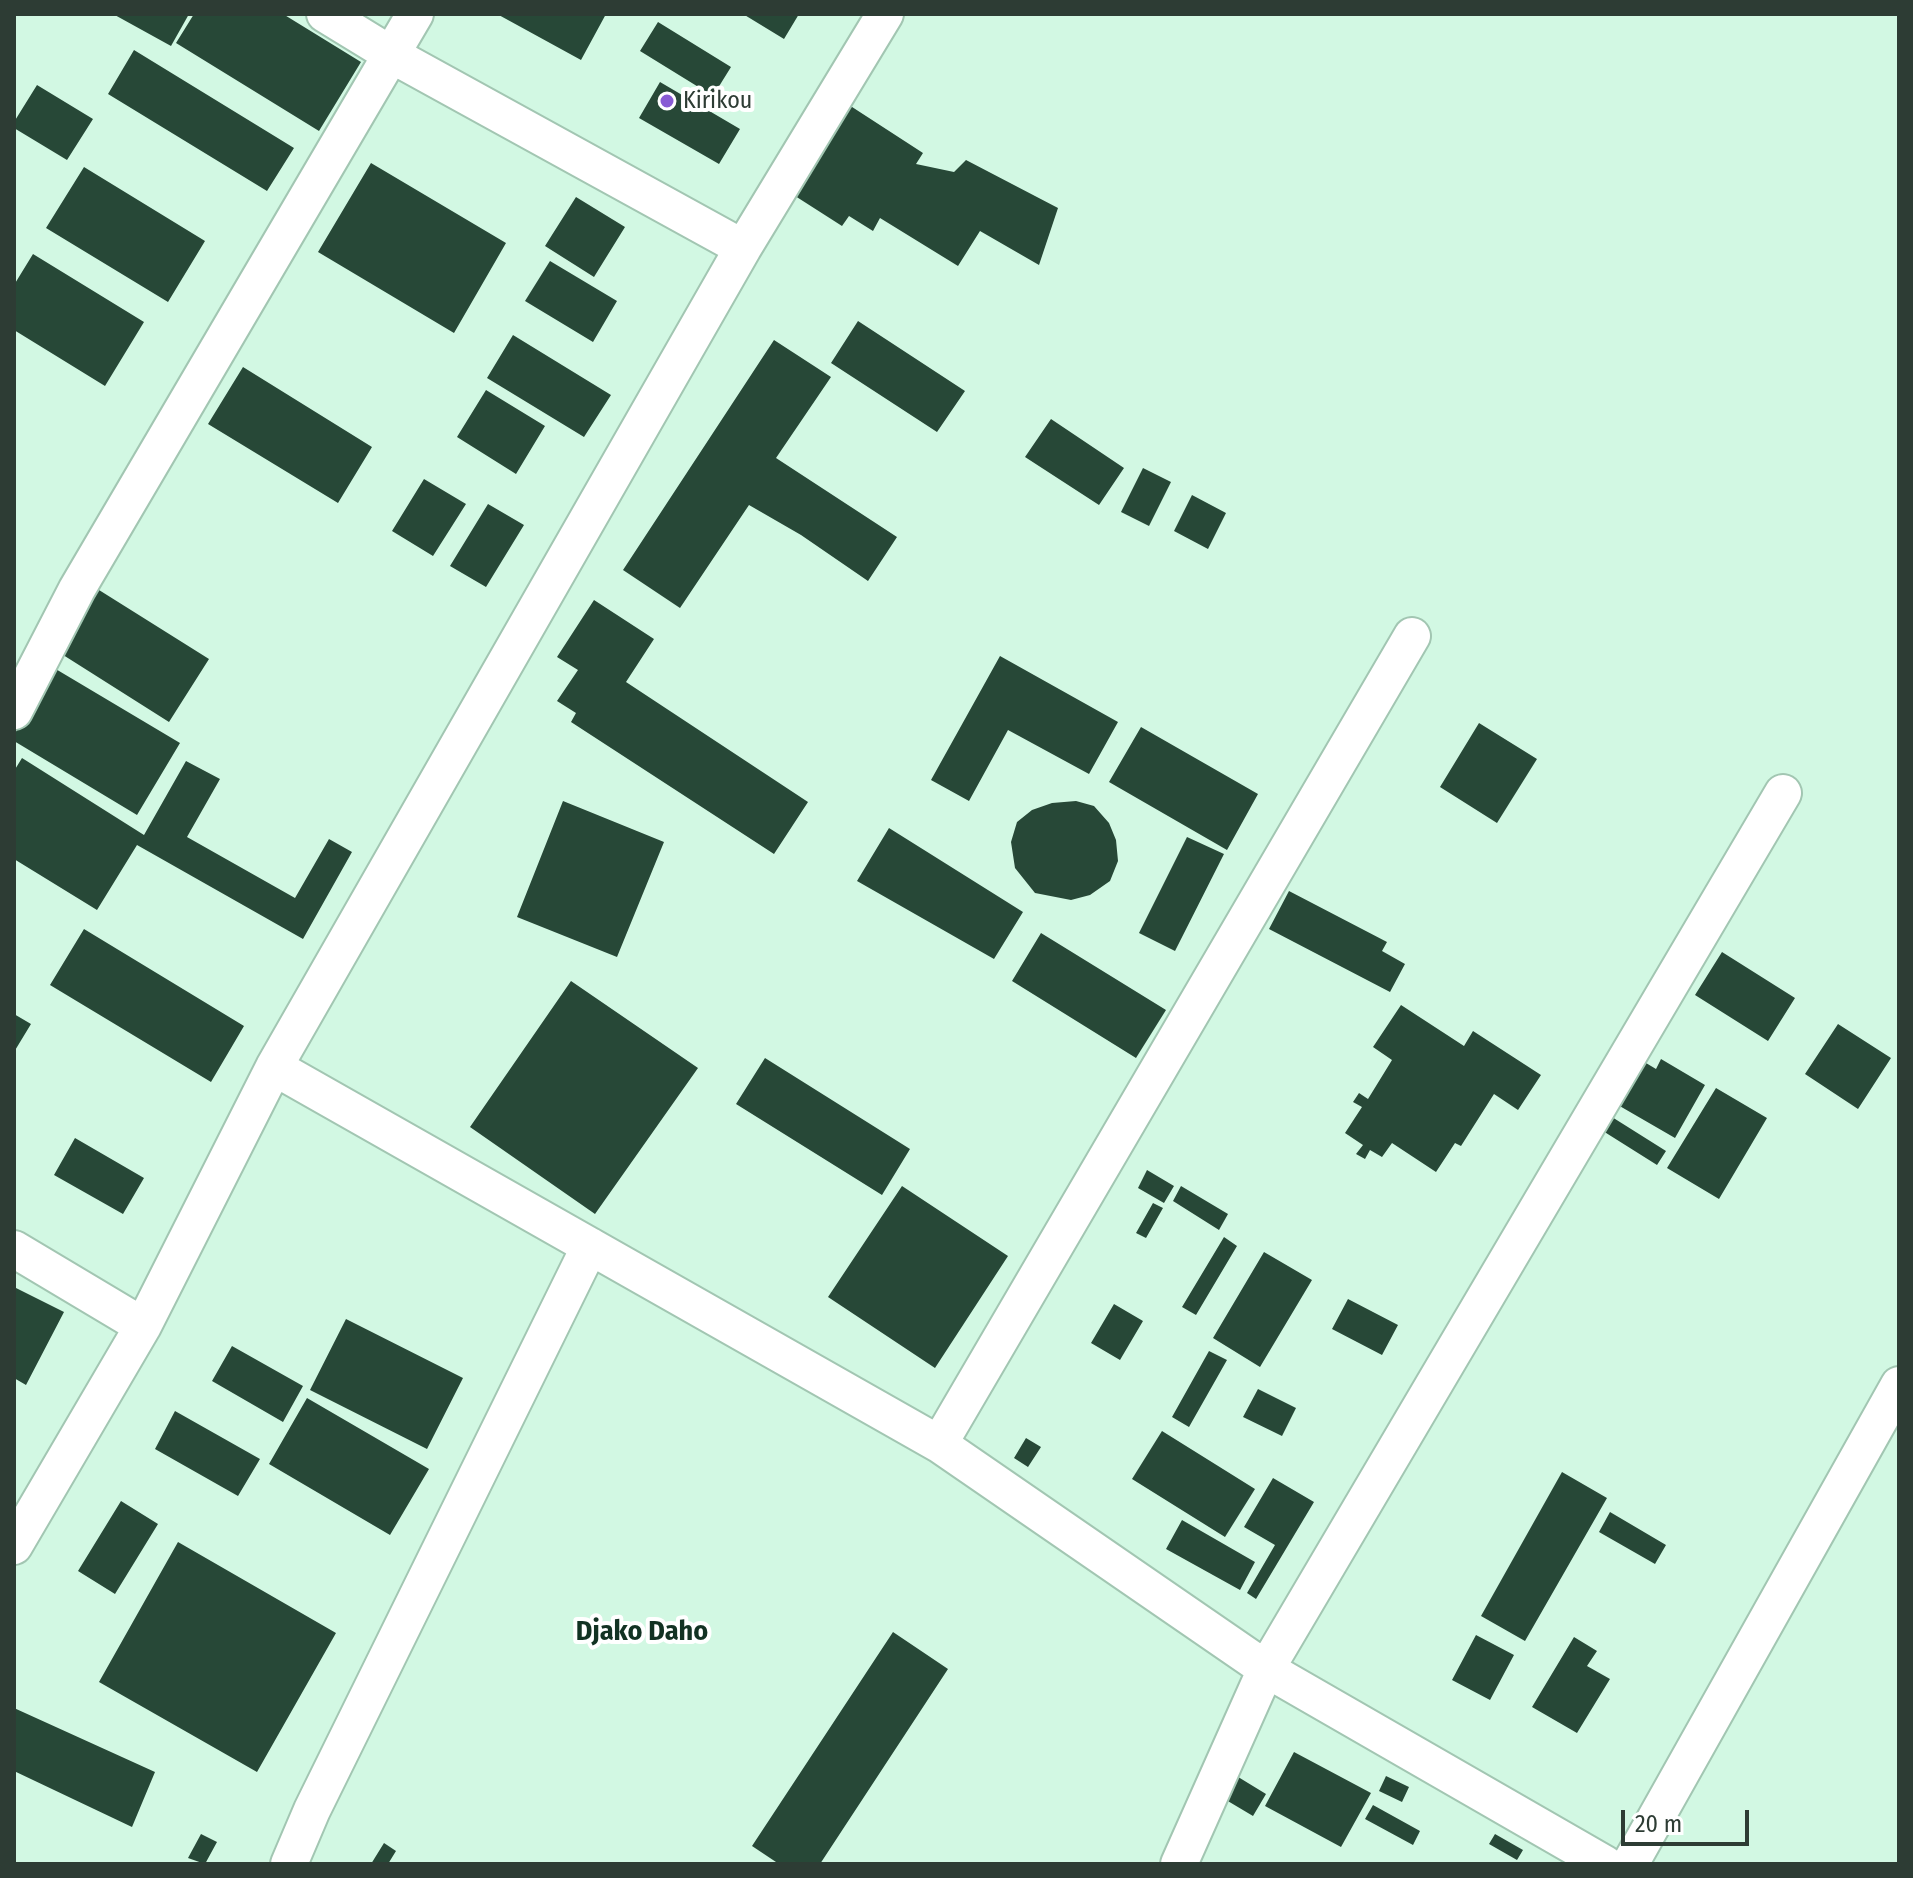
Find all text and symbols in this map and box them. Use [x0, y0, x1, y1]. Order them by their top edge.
place label: Kirikou [683, 87, 752, 115]
marker: Kirikou [658, 92, 676, 110]
district label: Djako Daho [576, 1615, 708, 1649]
scale bar [1625, 1794, 1753, 1844]
text: 20 m [1635, 1810, 1682, 1838]

